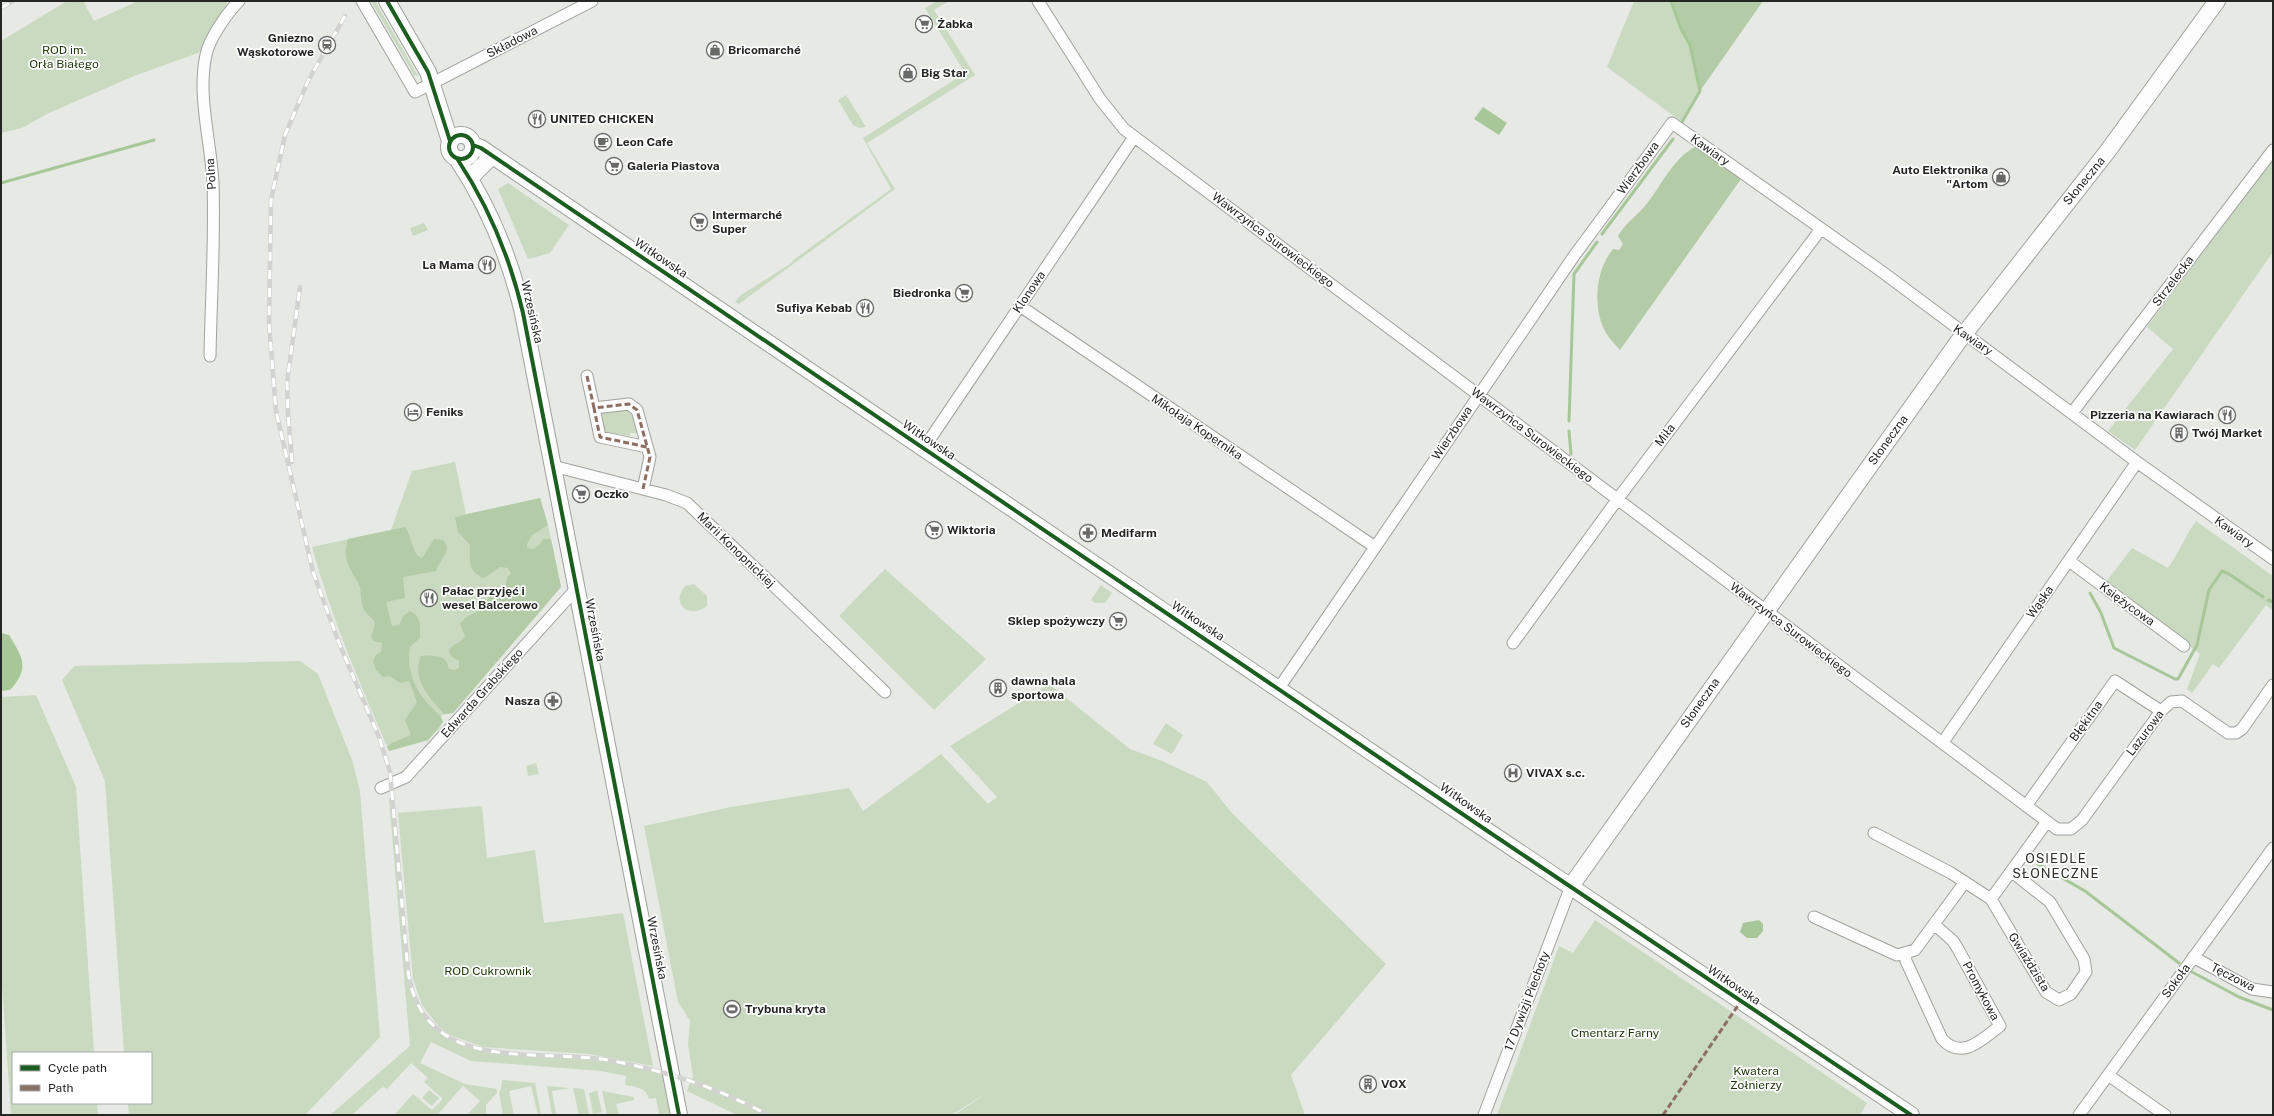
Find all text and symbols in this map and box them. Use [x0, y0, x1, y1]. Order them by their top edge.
supermarket icon: Żabka [914, 14, 934, 34]
place label: Żabka [937, 17, 973, 31]
street label: Składowa [484, 23, 540, 61]
place label: Gniezno Wąskotorowe [237, 31, 314, 59]
station icon: Gniezno Wąskotorowe [317, 35, 337, 55]
shop icon: Bricomarché [705, 40, 725, 60]
park label: ROD im. Orła Białego [29, 43, 99, 71]
place label: Bricomarché [728, 43, 801, 57]
shop icon: Big Star [898, 63, 918, 83]
place label: Big Star [921, 66, 968, 80]
restaurant icon: UNITED CHICKEN [527, 109, 547, 129]
place label: UNITED CHICKEN [550, 112, 654, 126]
street label: Kawiary [1688, 131, 1733, 169]
cafe icon: Leon Cafe [593, 132, 613, 152]
place label: Leon Cafe [616, 135, 673, 149]
street label: Wierzbowa [1614, 139, 1662, 197]
street label: Słoneczna [2060, 154, 2108, 208]
supermarket icon: Galeria Piastova [604, 156, 624, 176]
street label: Polna [203, 158, 219, 190]
place label: Galeria Piastova [627, 159, 720, 173]
place label: Auto Elektronika "Artom [1892, 163, 1988, 191]
shop icon: Auto Elektronika "Artom [1991, 167, 2011, 187]
street label: Wawrzyńca Surowieckiego [1209, 190, 1337, 291]
place label: Intermarché Super [712, 208, 782, 236]
supermarket icon: Intermarché Super [689, 212, 709, 232]
street label: Witkowska [632, 235, 690, 281]
street label: Strzelecka [2149, 253, 2197, 309]
restaurant icon: La Mama [477, 255, 497, 275]
place label: La Mama [422, 258, 474, 272]
street label: Klonowa [1010, 268, 1048, 316]
street label: Wrzesińska [518, 279, 546, 345]
supermarket icon: Biedronka [954, 283, 974, 303]
place label: Biedronka [893, 286, 951, 300]
restaurant icon: Sufiya Kebab [855, 298, 875, 318]
place label: Sufiya Kebab [776, 301, 852, 315]
street label: Kawiary [1951, 322, 1996, 359]
street label: Wawrzyńca Surowieckiego [1468, 385, 1596, 486]
street label: Mikołaja Kopernika [1149, 391, 1245, 463]
hotel icon: Feniks [403, 402, 423, 422]
street label: Wierzbowa [1429, 404, 1475, 462]
place label: Feniks [426, 405, 463, 419]
restaurant icon: Pizzeria na Kawiarach [2217, 405, 2237, 425]
place label: Pizzeria na Kawiarach [2090, 408, 2214, 422]
street label: Słoneczna [1865, 412, 1911, 468]
street label: Witkowska [900, 417, 958, 463]
street label: Miła [1652, 421, 1678, 449]
building icon: Twój Market [2169, 423, 2189, 443]
place label: Twój Market [2192, 426, 2262, 440]
supermarket icon: Oczko [571, 484, 591, 504]
place label: Oczko [594, 487, 629, 501]
street label: Marii Konopnickiej [694, 509, 778, 591]
street label: Kawiary [2212, 513, 2257, 551]
supermarket icon: Wiktoria [924, 520, 944, 540]
place label: Wiktoria [947, 523, 996, 537]
pharmacy icon: Medifarm [1078, 523, 1098, 543]
place label: Medifarm [1101, 526, 1157, 540]
street label: Księżycowa [2097, 579, 2157, 629]
street label: Wawrzyńca Surowieckiego [1727, 580, 1855, 681]
street label: Wąska [2024, 583, 2056, 621]
place label: Pałac przyjęć i wesel Balcerowo [442, 584, 538, 612]
restaurant icon: Pałac przyjęć i wesel Balcerowo [419, 588, 439, 608]
street label: Wrzesińska [582, 597, 608, 663]
street label: Witkowska [1169, 598, 1227, 644]
supermarket icon: Sklep spożywczy [1108, 611, 1128, 631]
place label: Sklep spożywczy [1007, 614, 1105, 628]
street label: Edwarda Grabskiego [438, 645, 526, 741]
place label: dawna hala sportowa [1011, 674, 1076, 702]
street label: Słoneczna [1678, 675, 1722, 731]
building icon: dawna hala sportowa [988, 678, 1008, 698]
pharmacy icon: Nasza [543, 691, 563, 711]
place label: Nasza [505, 694, 540, 708]
street label: Błękitna [2067, 698, 2105, 744]
street label: Lazurowa [2123, 708, 2167, 758]
hospital icon: VIVAX s.c. [1503, 763, 1523, 783]
place label: VIVAX s.c. [1526, 766, 1585, 780]
street label: Witkowska [1437, 780, 1495, 826]
district label: OSIEDLE SŁONECZNE [2012, 851, 2100, 881]
street label: Wrzesińska [644, 915, 670, 981]
street label: Gwiaździsta [2005, 930, 2053, 994]
street label: 17 Dywizji Piechoty [1502, 949, 1553, 1053]
street label: Promykowa [1960, 959, 2002, 1023]
street label: Tęczowa [2209, 960, 2257, 994]
street label: Sokoła [2159, 961, 2193, 1001]
street label: Witkowska [1705, 962, 1763, 1008]
park label: ROD Cukrownik [444, 964, 532, 978]
sports icon: Trybuna kryta [722, 999, 742, 1019]
place label: Trybuna kryta [745, 1002, 826, 1016]
park label: Cmentarz Farny [1571, 1026, 1660, 1040]
legend [12, 1052, 152, 1104]
text: Cycle path [48, 1061, 107, 1075]
park label: Kwatera Żołnierzy [1730, 1064, 1783, 1092]
building icon: VOX [1358, 1074, 1378, 1094]
place label: VOX [1381, 1077, 1407, 1091]
text: Path [48, 1081, 74, 1095]

